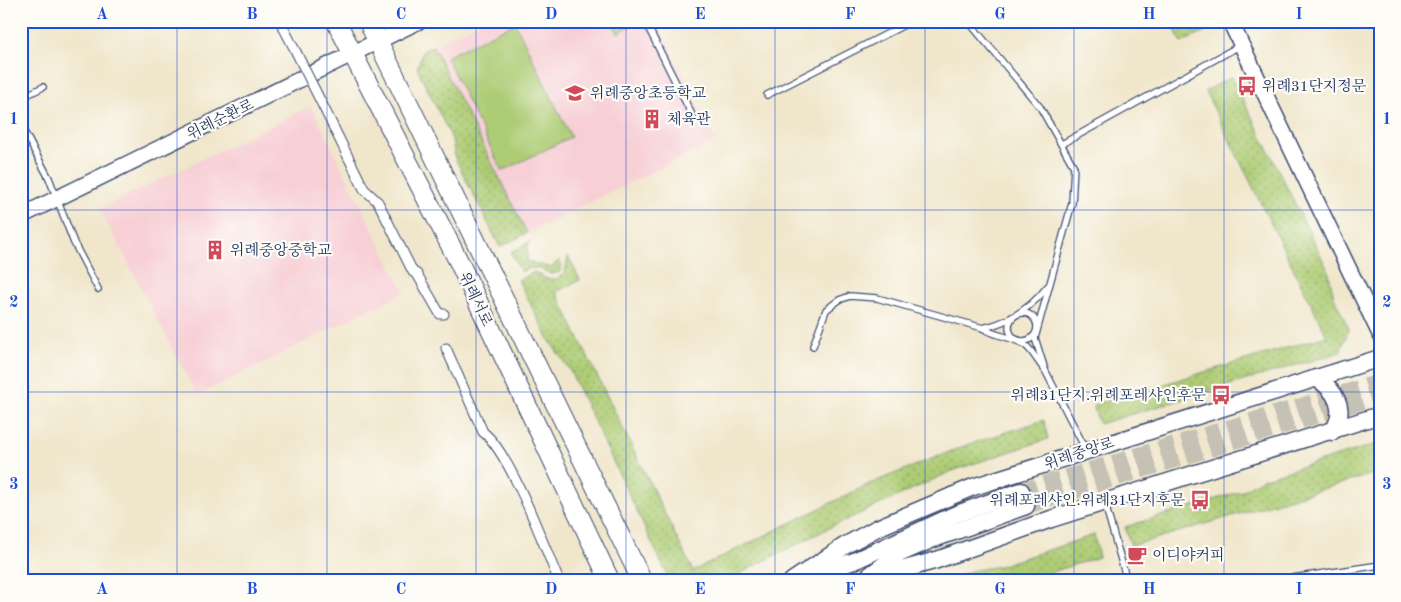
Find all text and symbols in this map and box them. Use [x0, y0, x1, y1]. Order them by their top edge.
text: A [96, 7, 108, 23]
text: B [246, 7, 258, 23]
text: C [396, 7, 406, 23]
text: D [545, 7, 557, 23]
text: E [694, 7, 706, 23]
text: F [845, 7, 856, 23]
text: G [994, 7, 1006, 23]
text: H [1142, 7, 1156, 23]
text: I [1295, 7, 1303, 23]
bus stop icon: 위례31단지정문 [1236, 75, 1258, 97]
place label: 위례31단지정문 [1262, 78, 1367, 95]
school or university icon: 위례중앙초등학교 [564, 82, 586, 104]
place label: 위례중앙초등학교 [590, 85, 706, 102]
street label: 위례순환로 [184, 96, 257, 143]
building icon: 체육관 [641, 108, 663, 130]
place label: 체육관 [667, 111, 711, 128]
text: 1 [9, 112, 19, 128]
text: 1 [1382, 112, 1392, 128]
building icon: 위례중앙중학교 [204, 239, 226, 261]
place label: 위례중앙중학교 [230, 242, 332, 259]
street label: 위례서로 [456, 269, 496, 330]
text: 2 [9, 295, 19, 311]
text: 2 [1382, 295, 1392, 311]
bus stop icon: 위례31단지.위례포레샤인후문 [1210, 384, 1232, 406]
place label: 위례31단지.위례포레샤인후문 [1011, 386, 1207, 404]
street label: 위례중앙로 [1042, 434, 1117, 473]
text: 3 [9, 477, 19, 493]
text: 3 [1382, 477, 1392, 493]
bus stop icon: 위례포레샤인.위례31단지후문 [1189, 489, 1211, 511]
place label: 위례포레샤인.위례31단지후문 [990, 491, 1186, 509]
cafe icon: 이디야커피 [1126, 544, 1148, 566]
place label: 이디야커피 [1152, 547, 1224, 564]
text: A [96, 582, 108, 598]
text: B [246, 582, 258, 598]
text: C [396, 582, 406, 598]
text: D [545, 582, 557, 598]
text: E [694, 582, 706, 598]
text: F [845, 582, 856, 598]
text: G [994, 582, 1006, 598]
text: H [1142, 582, 1156, 598]
text: I [1295, 582, 1303, 598]

